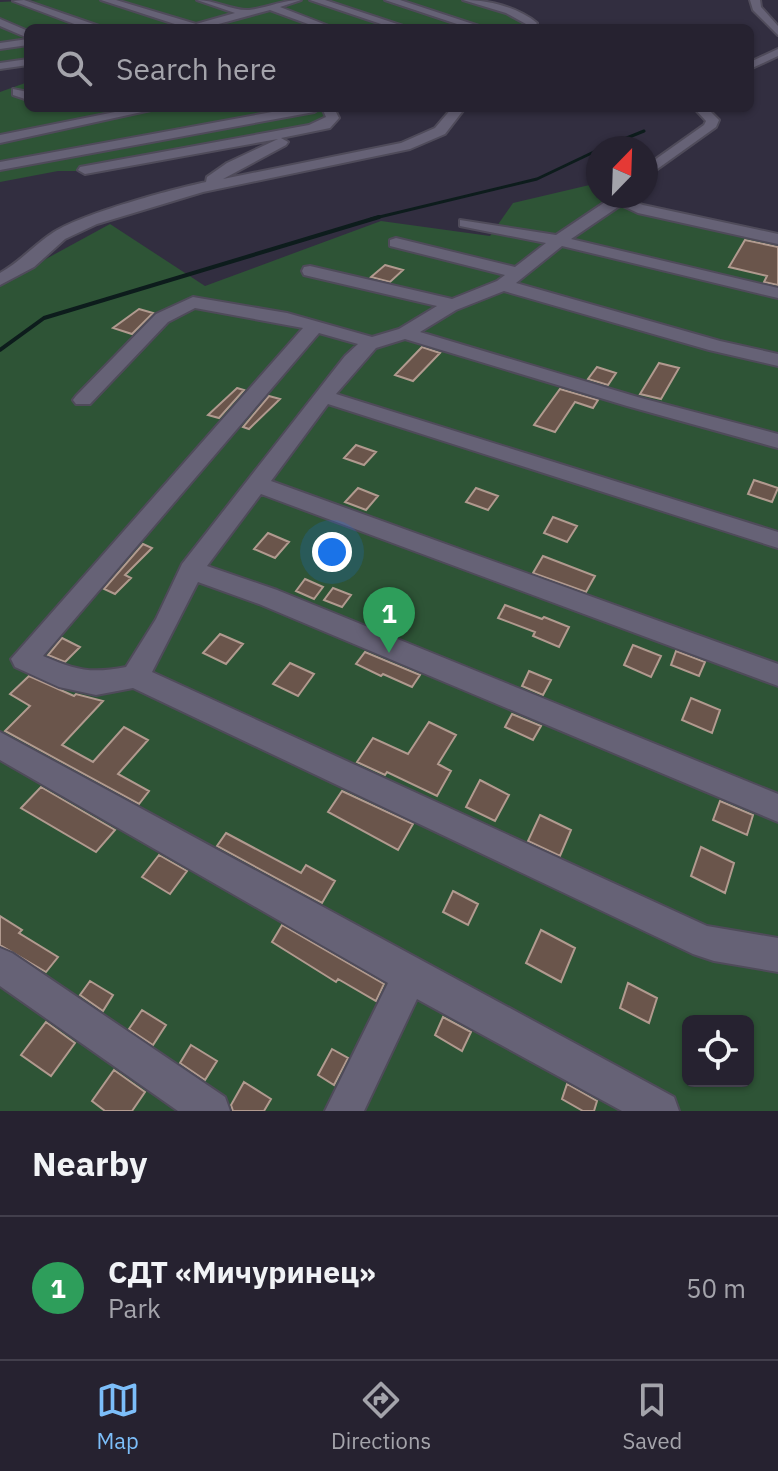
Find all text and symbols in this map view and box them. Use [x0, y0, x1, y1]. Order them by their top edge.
search box [24, 24, 754, 112]
icon: search [52, 46, 96, 90]
text: Search here [116, 49, 277, 88]
north arrow [586, 136, 658, 208]
your location [312, 532, 352, 572]
pin: 1 [363, 587, 415, 653]
map controls [682, 1015, 754, 1087]
button: locate [682, 1015, 754, 1087]
text: Nearby [32, 1141, 147, 1185]
text: СДТ «Мичуринец» [108, 1252, 376, 1291]
text: 1 [50, 1271, 66, 1305]
text: 50 m [686, 1271, 746, 1305]
text: Park [108, 1291, 161, 1325]
tab: Map [96, 1378, 140, 1455]
tab: Directions [331, 1378, 431, 1455]
tab: Saved [622, 1378, 682, 1455]

